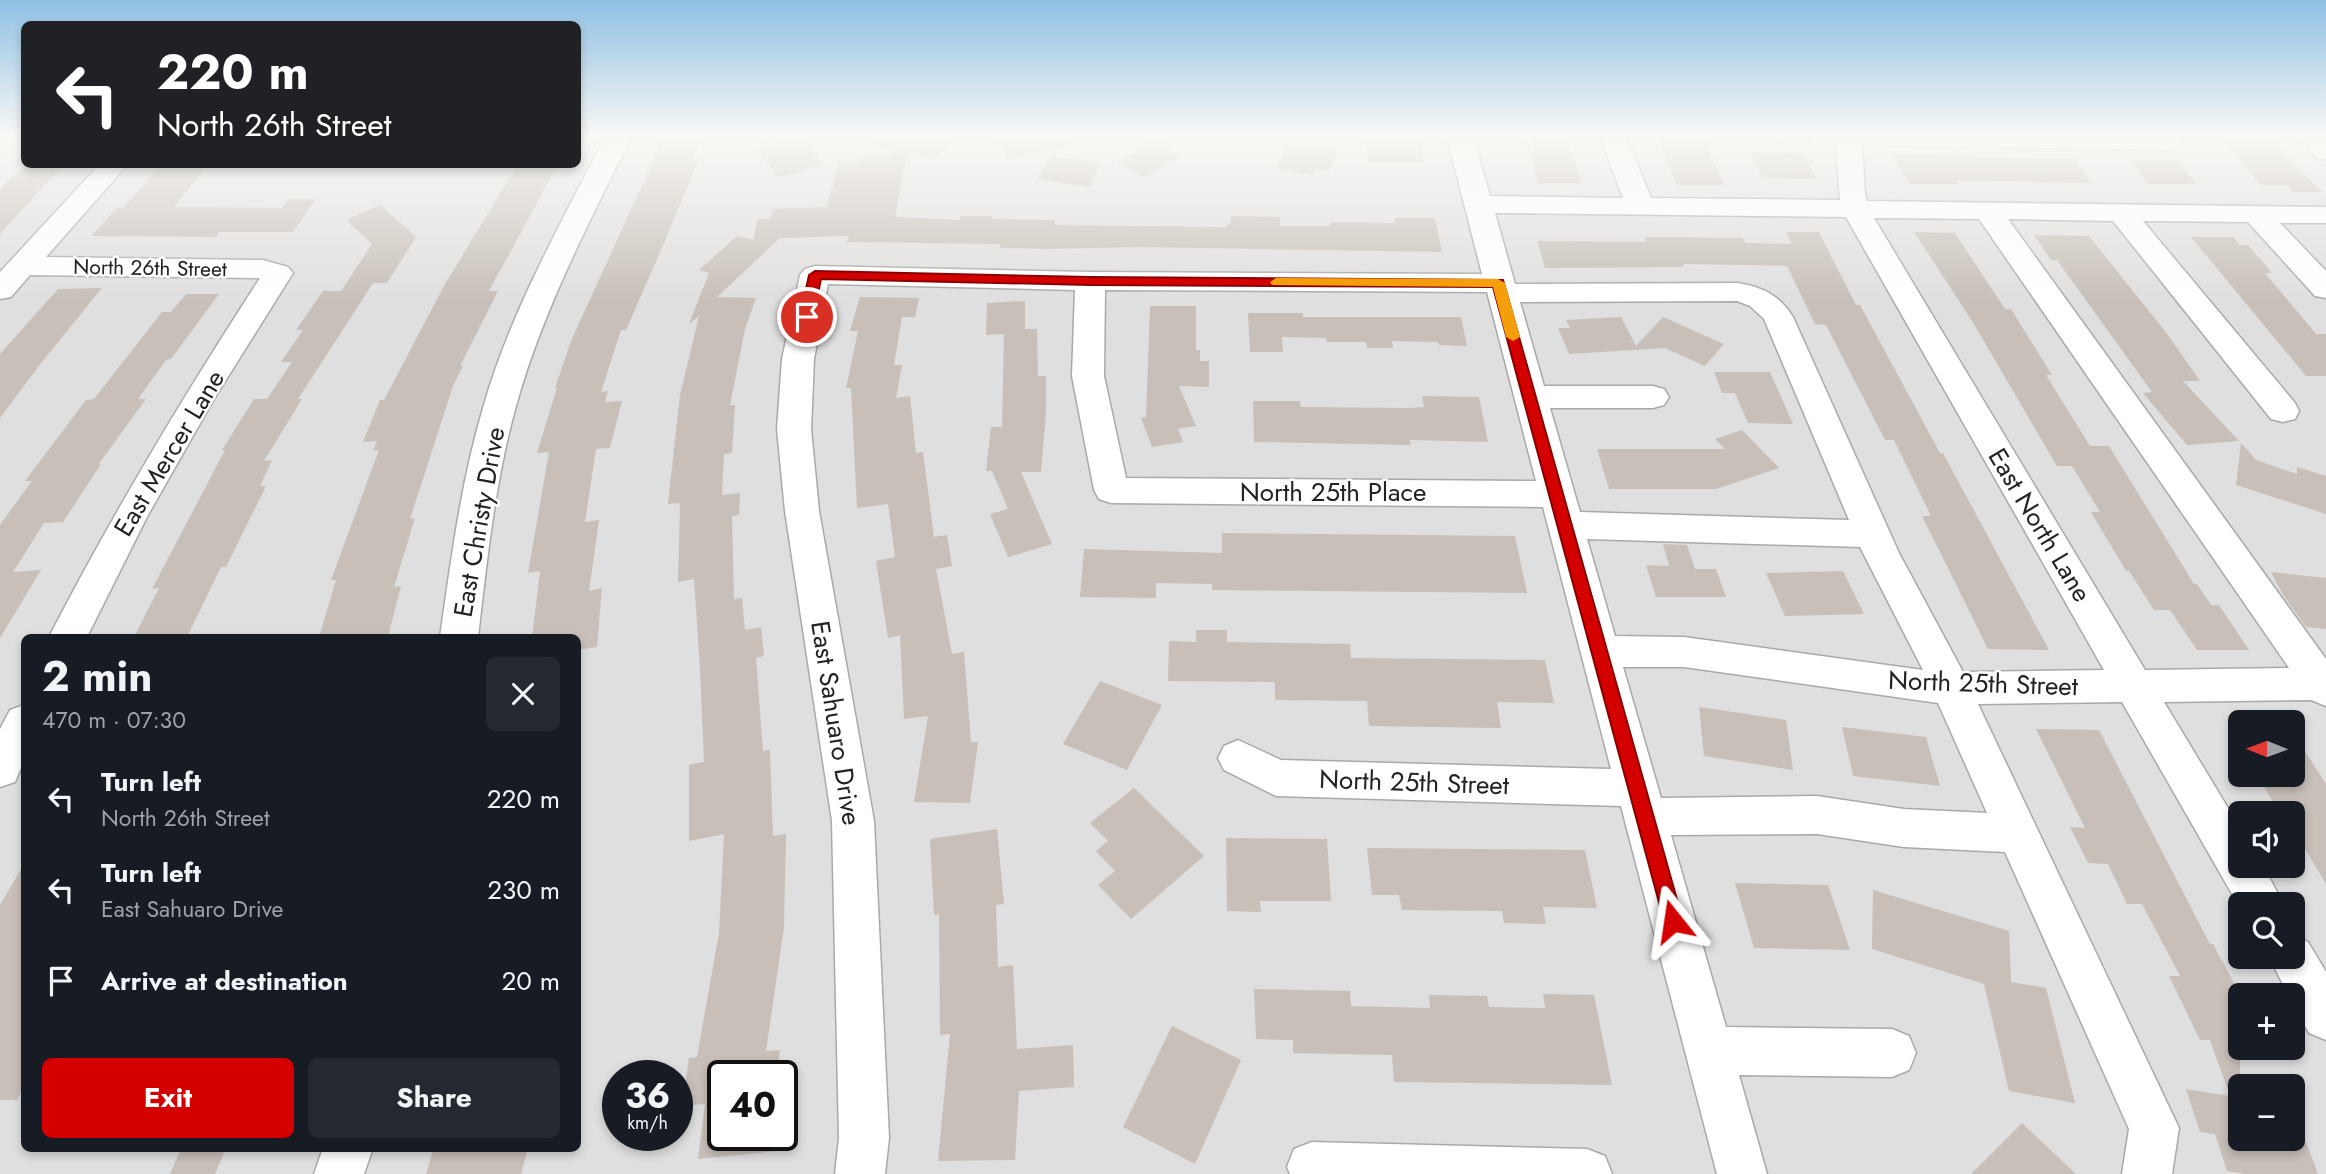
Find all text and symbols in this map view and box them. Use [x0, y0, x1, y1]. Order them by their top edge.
text: 220 m [157, 37, 309, 107]
icon: left [42, 49, 133, 140]
text: North 26th Street [157, 102, 391, 148]
street label: North 26th Street [73, 252, 227, 284]
pin [777, 287, 837, 347]
icon: arrive [788, 298, 826, 336]
street label: East Mercer Lane [104, 363, 234, 543]
street label: East Christy Drive [444, 424, 514, 620]
street label: East North Lane [1979, 441, 2101, 609]
street label: North 25th Place [1240, 473, 1426, 511]
street label: East Sahuaro Drive [801, 618, 871, 828]
text: 2 min [42, 646, 152, 707]
button: close [486, 657, 560, 731]
street label: North 25th Street [1887, 661, 2079, 705]
text: 470 m · 07:30 [42, 703, 186, 737]
north arrow [2228, 710, 2305, 788]
map controls [2228, 710, 2305, 1151]
street label: North 25th Street [1318, 760, 1510, 804]
text: Turn left [101, 763, 201, 801]
icon: left [42, 780, 80, 818]
text: 220 m [487, 780, 560, 818]
text: North 26th Street [101, 801, 269, 835]
button: sound [2228, 801, 2305, 878]
text: Turn left [101, 854, 201, 892]
icon: left [42, 871, 80, 909]
text: 230 m [487, 871, 560, 909]
position arrow [1636, 884, 1710, 958]
text: East Sahuaro Drive [101, 892, 283, 926]
button: search [2228, 892, 2305, 969]
icon: arrive [42, 962, 80, 1000]
text: Arrive at destination [101, 962, 348, 1000]
text: 20 m [502, 962, 560, 1000]
button: + [2228, 983, 2305, 1060]
button: Exit [42, 1058, 294, 1138]
button: Share [308, 1058, 560, 1138]
speed limit sign: 40 [707, 1060, 798, 1151]
text: 36 [625, 1071, 670, 1121]
button: − [2228, 1074, 2305, 1151]
text: km/h [627, 1110, 668, 1136]

